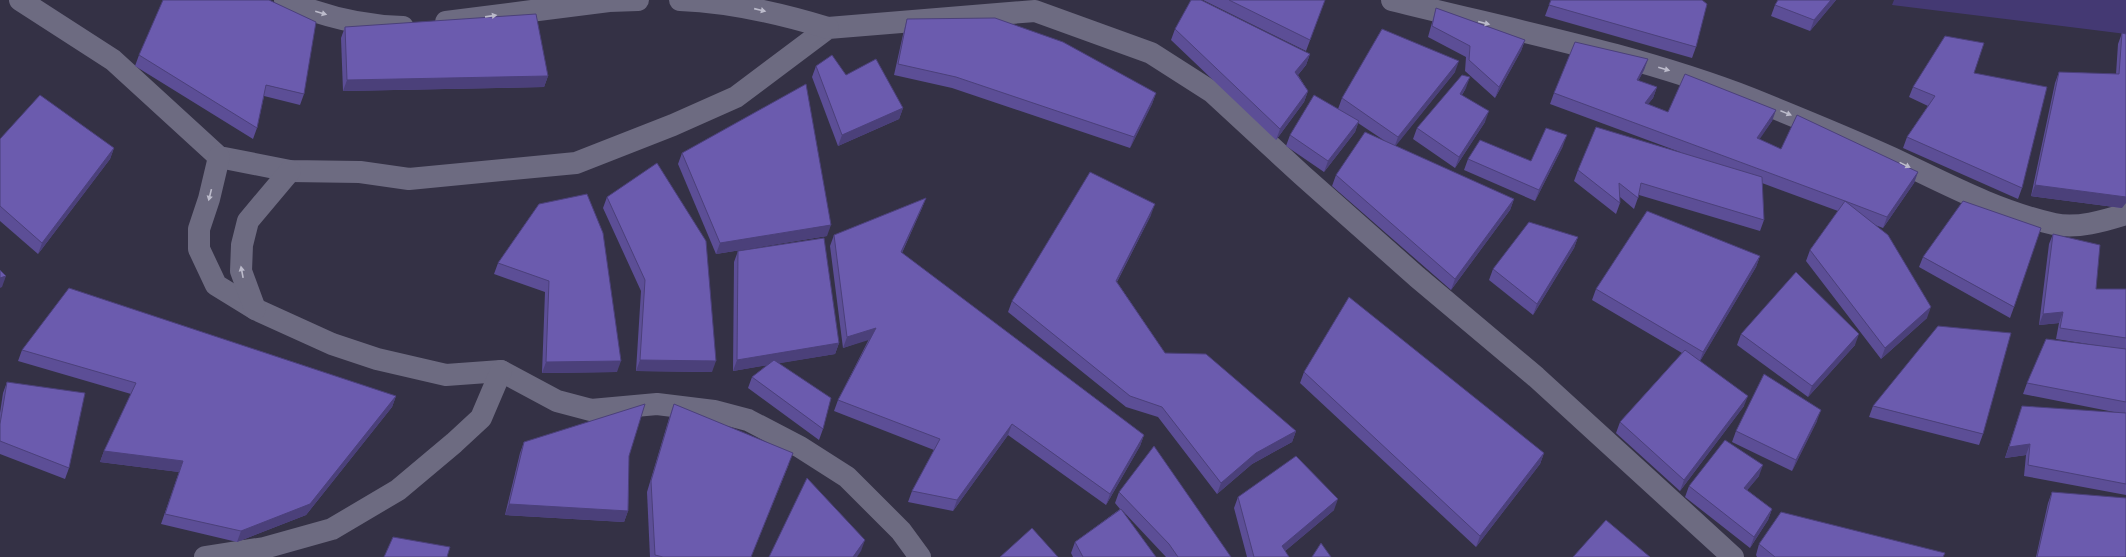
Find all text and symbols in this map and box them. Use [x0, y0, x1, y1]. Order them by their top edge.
one-way arrow [754, 7, 766, 13]
one-way arrow [315, 10, 327, 16]
one-way arrow [485, 13, 497, 19]
one-way arrow [1478, 20, 1490, 26]
one-way arrow [1658, 66, 1670, 72]
one-way arrow [1781, 111, 1793, 117]
one-way arrow [1900, 162, 1911, 168]
one-way arrow [207, 189, 213, 201]
one-way arrow [239, 266, 245, 278]

